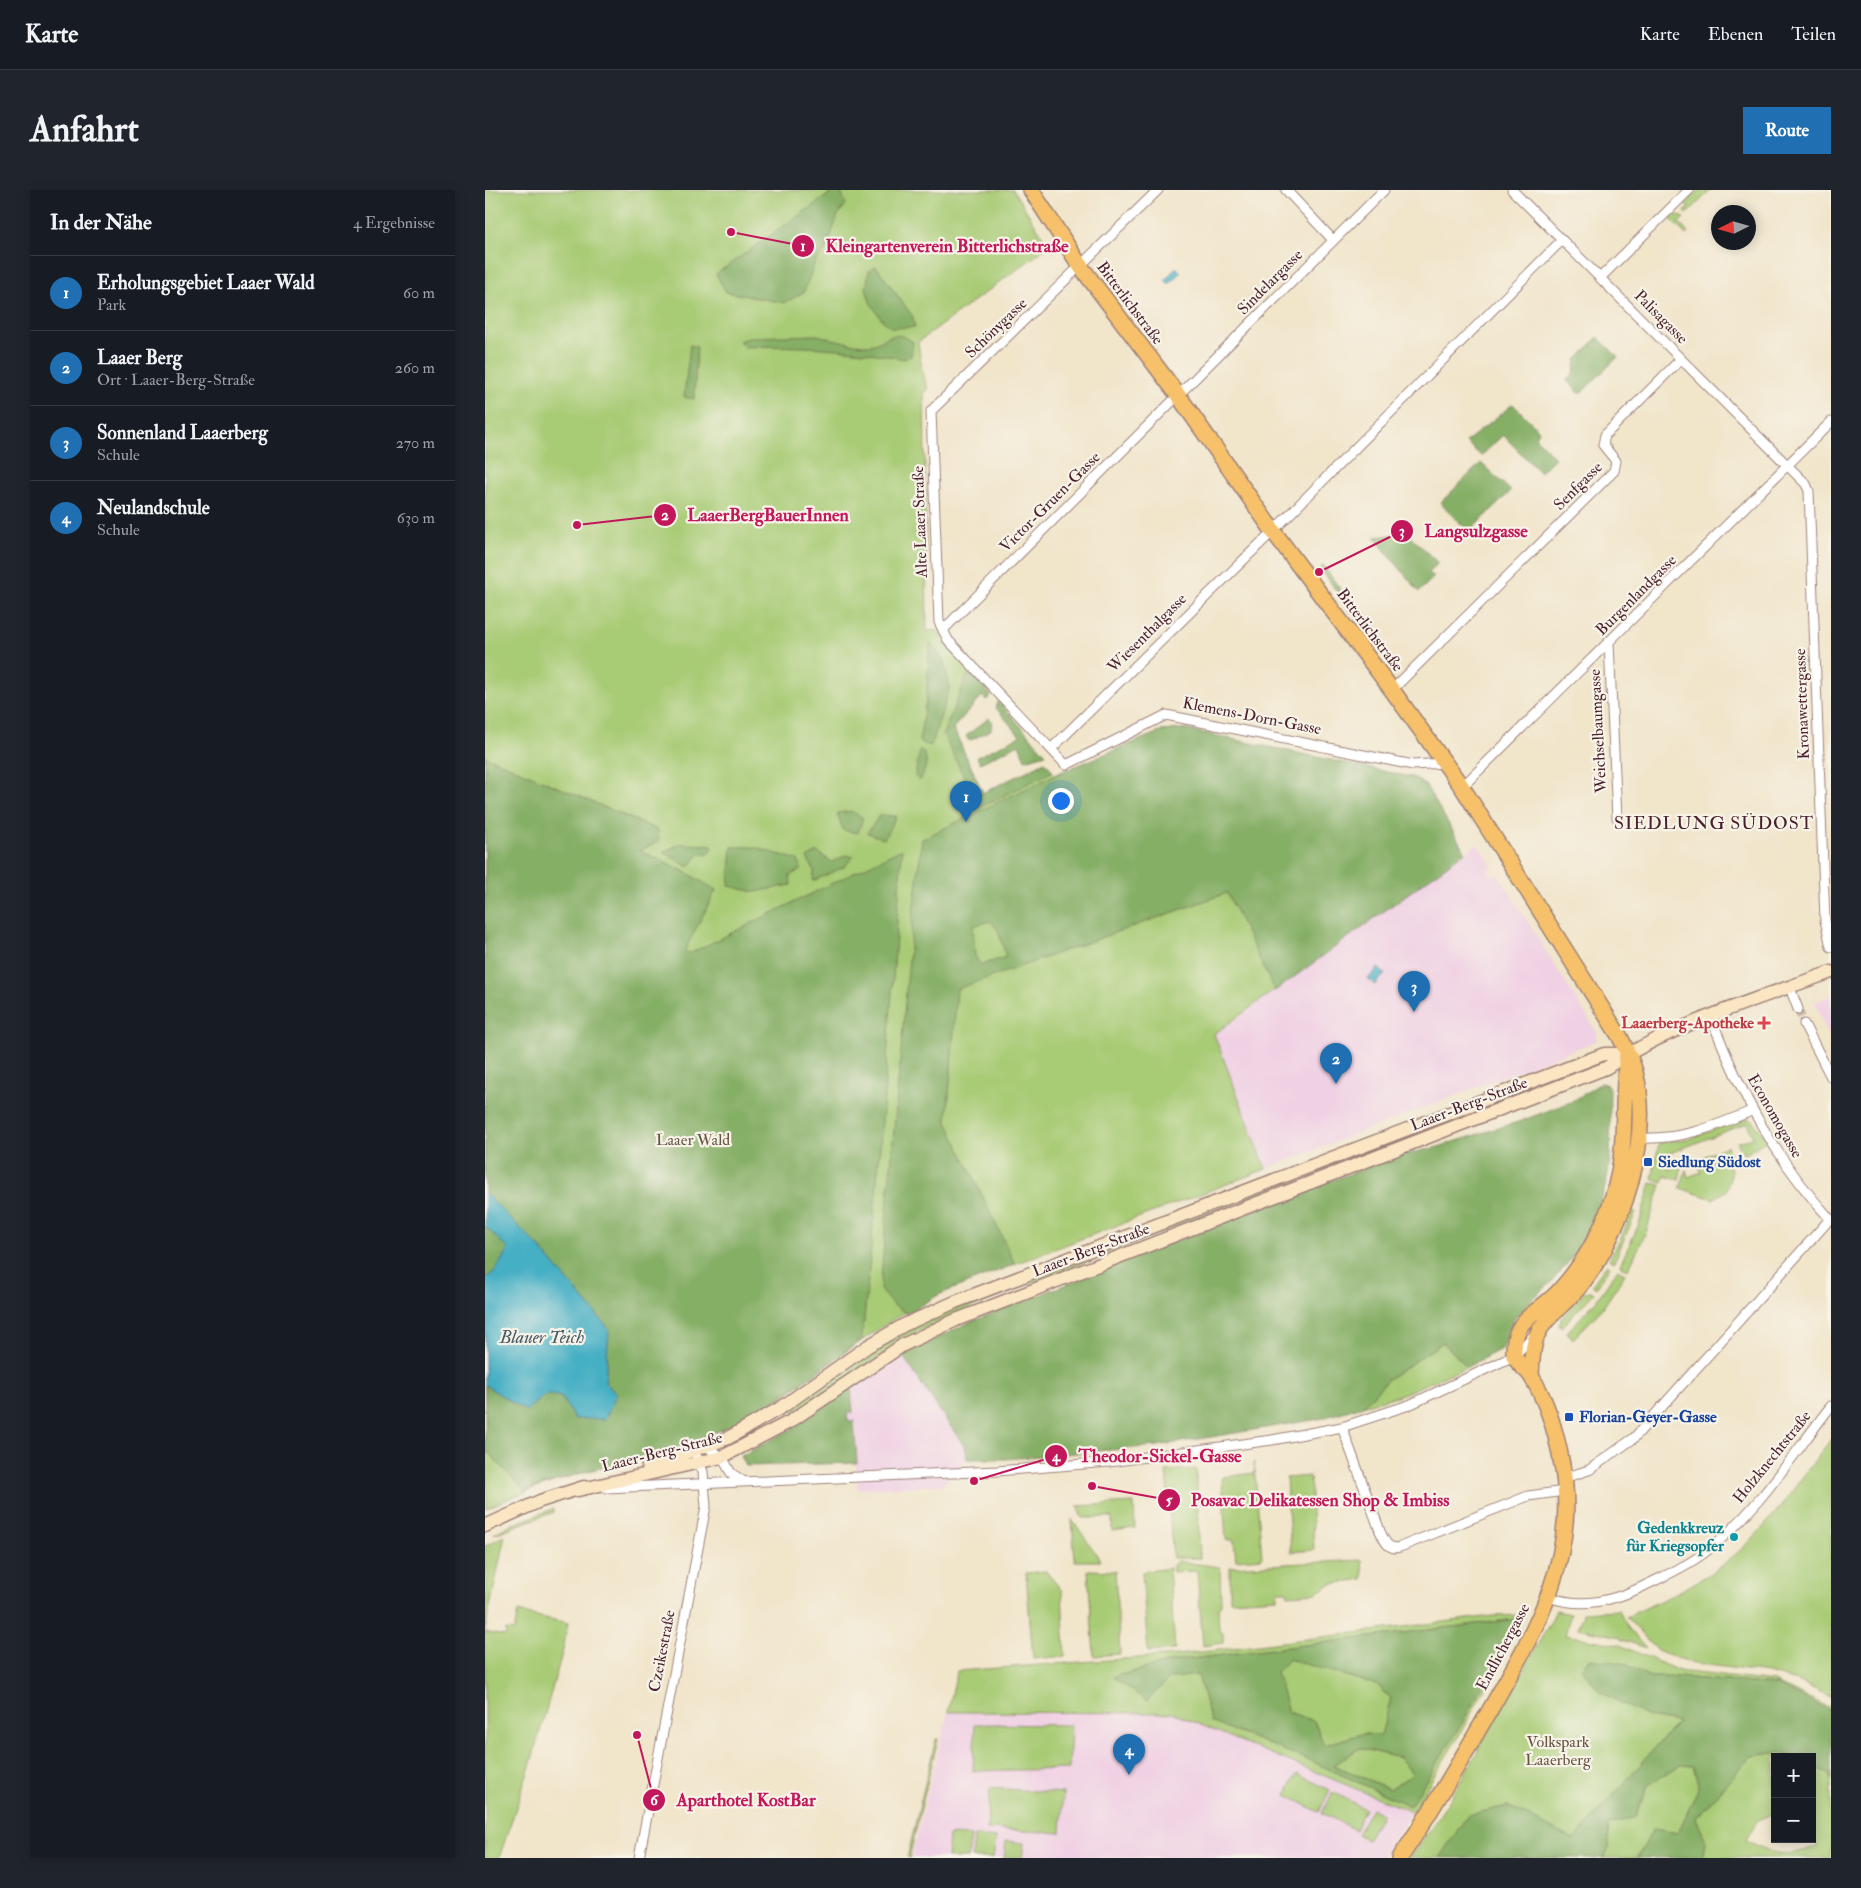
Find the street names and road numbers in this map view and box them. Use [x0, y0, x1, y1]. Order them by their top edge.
street label: Sindelargasse [1233, 245, 1307, 319]
street label: Bitterlichstraße [1092, 257, 1168, 349]
street label: Palisagasse [1630, 286, 1692, 348]
street label: Schönygasse [961, 293, 1031, 362]
street label: Victor-Gruen-Gasse [995, 447, 1105, 557]
street label: Senfgasse [1549, 457, 1607, 515]
street label: Alte Laaer Straße [908, 465, 932, 579]
street label: Burgenlandgasse [1591, 550, 1681, 640]
street label: Bitterlichstraße [1332, 584, 1408, 676]
street label: Wiesenthalgasse [1103, 589, 1191, 677]
street label: Kronawettergasse [1790, 648, 1814, 760]
street label: Weichselbaumgasse [1585, 668, 1611, 794]
street label: Klemens-Dorn-Gasse [1181, 693, 1323, 739]
street label: Economogasse [1743, 1070, 1807, 1162]
street label: Laaer-Berg-Straße [1408, 1072, 1531, 1136]
street label: Laaer-Berg-Straße [1030, 1218, 1153, 1282]
street label: Holzknechtstraße [1729, 1406, 1816, 1507]
street label: Laaer-Berg-Straße [600, 1427, 725, 1477]
street label: Endlichergasse [1472, 1600, 1534, 1694]
street label: Czeikestraße [644, 1608, 680, 1694]

